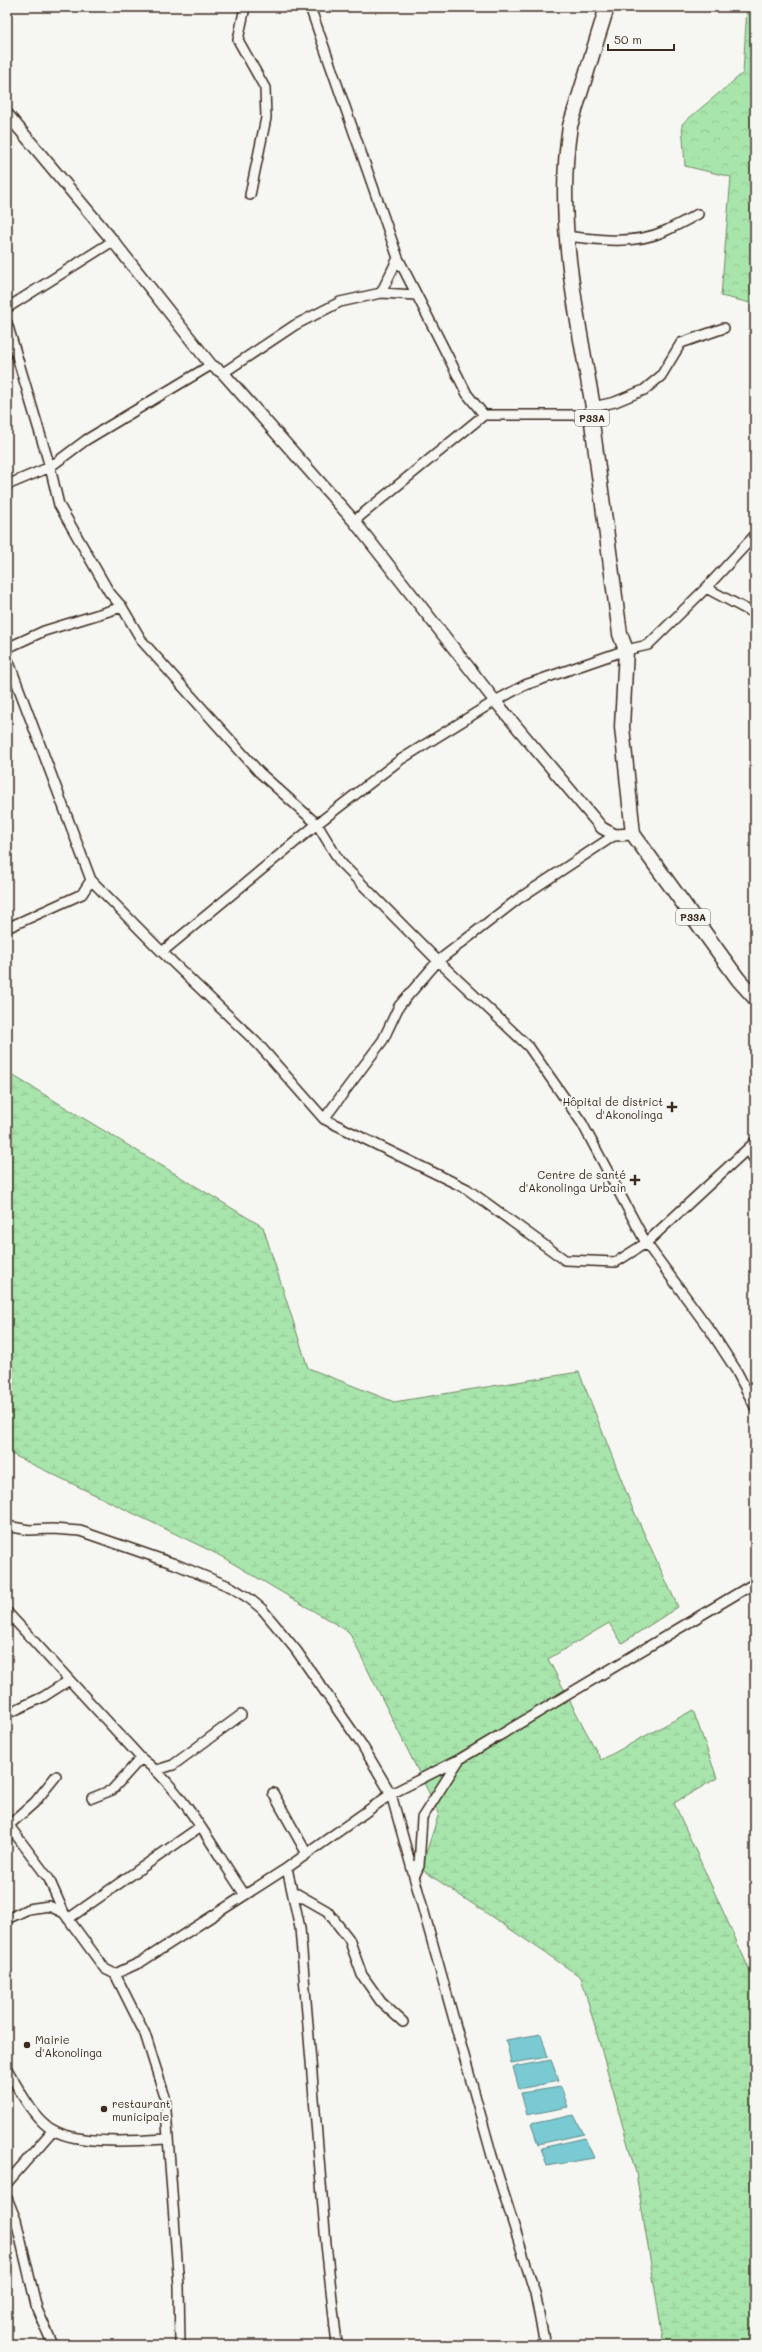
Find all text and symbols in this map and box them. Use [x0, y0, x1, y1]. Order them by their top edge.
scale bar [608, 26, 674, 52]
text: 50 m [614, 31, 642, 47]
road number: P33A [575, 410, 609, 426]
road number: P33A [676, 909, 710, 925]
place label: Hôpital de district d'Akonolinga [562, 1094, 663, 1122]
marker: Hôpital de district d'Akonolinga [666, 1101, 678, 1113]
place label: Centre de santé d'Akonolinga Urbain [519, 1167, 626, 1195]
marker: Centre de santé d'Akonolinga Urbain [629, 1174, 641, 1186]
place label: Mairie d'Akonolinga [35, 2032, 103, 2060]
marker: Mairie d'Akonolinga [22, 2040, 32, 2050]
place label: restaurant municipale [112, 2096, 171, 2124]
marker: restaurant municipale [99, 2104, 109, 2114]

